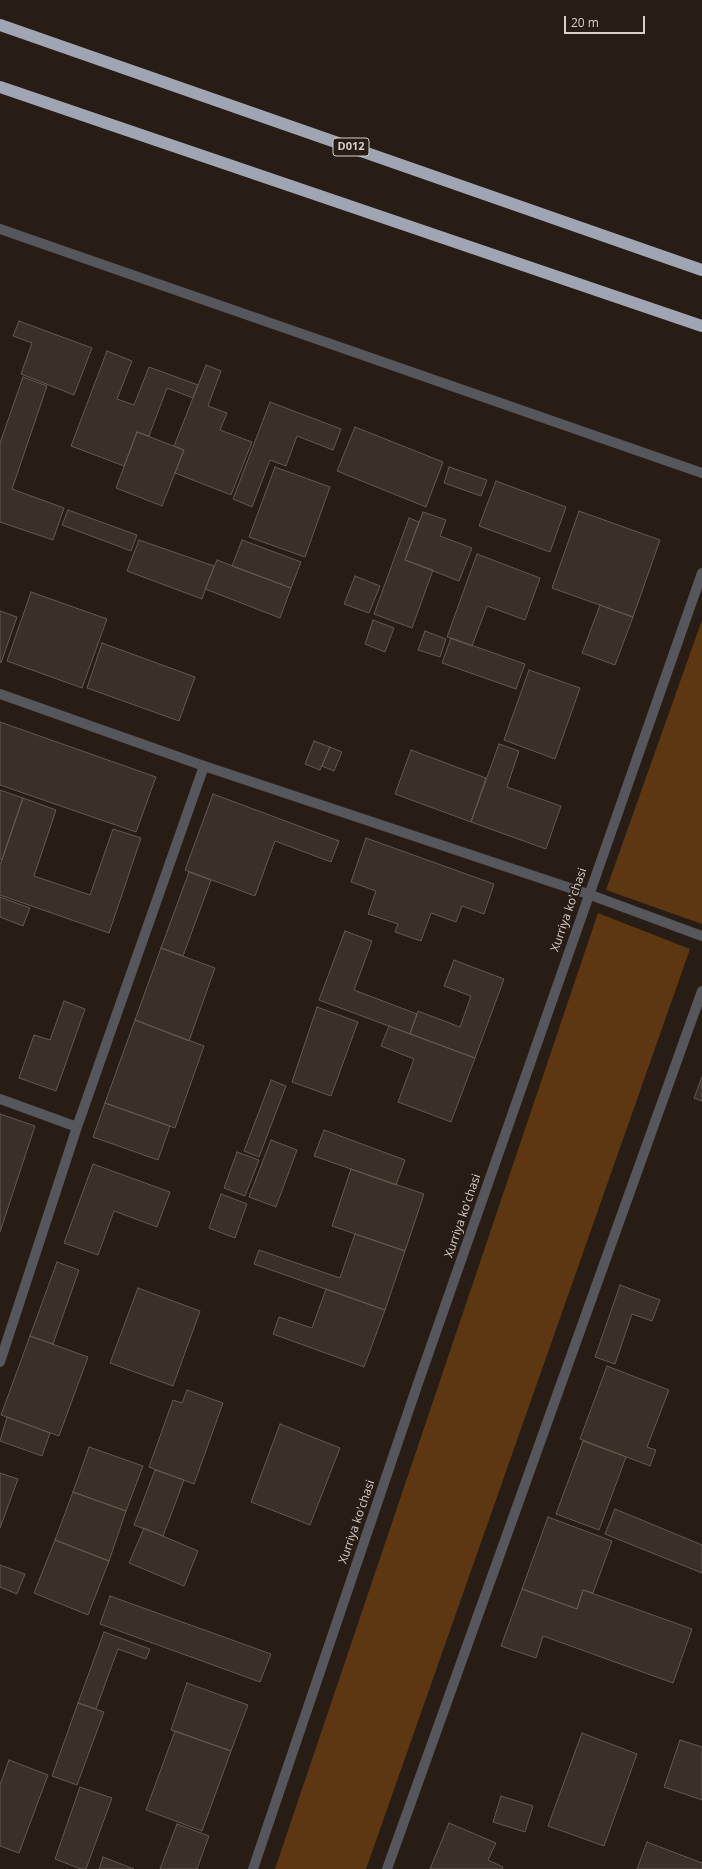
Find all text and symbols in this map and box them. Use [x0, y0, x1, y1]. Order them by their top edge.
scale bar [566, 8, 647, 34]
text: 20 m [571, 14, 599, 31]
road number: D012 [333, 138, 369, 156]
street label: Xurriya ko'chasi [548, 866, 590, 954]
street label: Xurriya ko'chasi [442, 1172, 484, 1260]
street label: Xurriya ko'chasi [336, 1478, 378, 1566]

